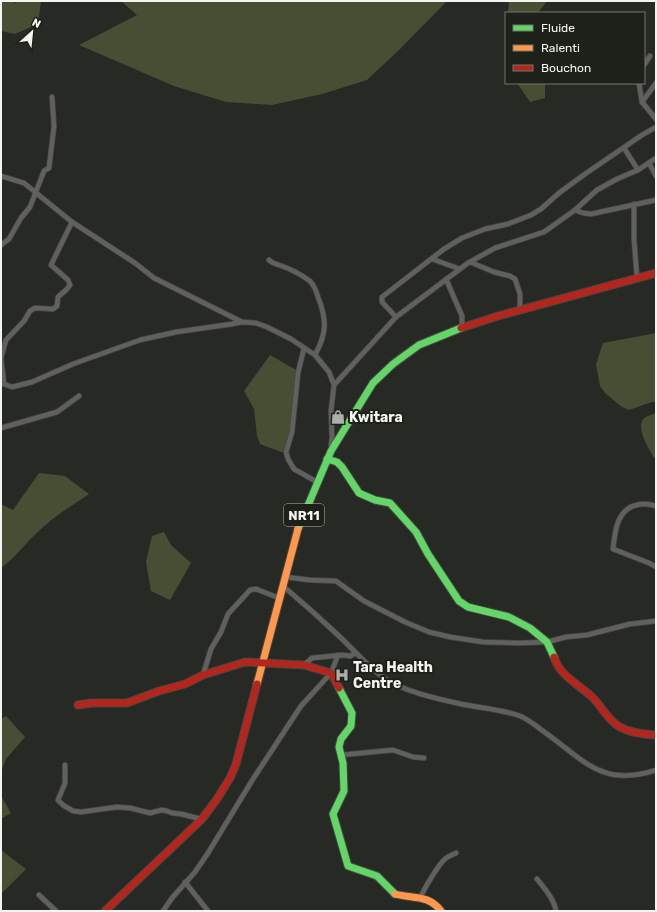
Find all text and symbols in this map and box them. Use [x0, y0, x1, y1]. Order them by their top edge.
north arrow [12, 12, 52, 52]
legend [505, 12, 645, 84]
text: N [30, 16, 43, 31]
text: Fluide [541, 21, 575, 35]
text: Ralenti [541, 41, 580, 55]
text: Bouchon [541, 61, 591, 75]
shop icon: Kwitara [330, 409, 346, 425]
place label: Kwitara [349, 409, 403, 426]
road number: NR11 [284, 504, 324, 526]
place label: Tara Health Centre [353, 659, 433, 692]
hospital icon: Tara Health Centre [334, 667, 350, 683]

